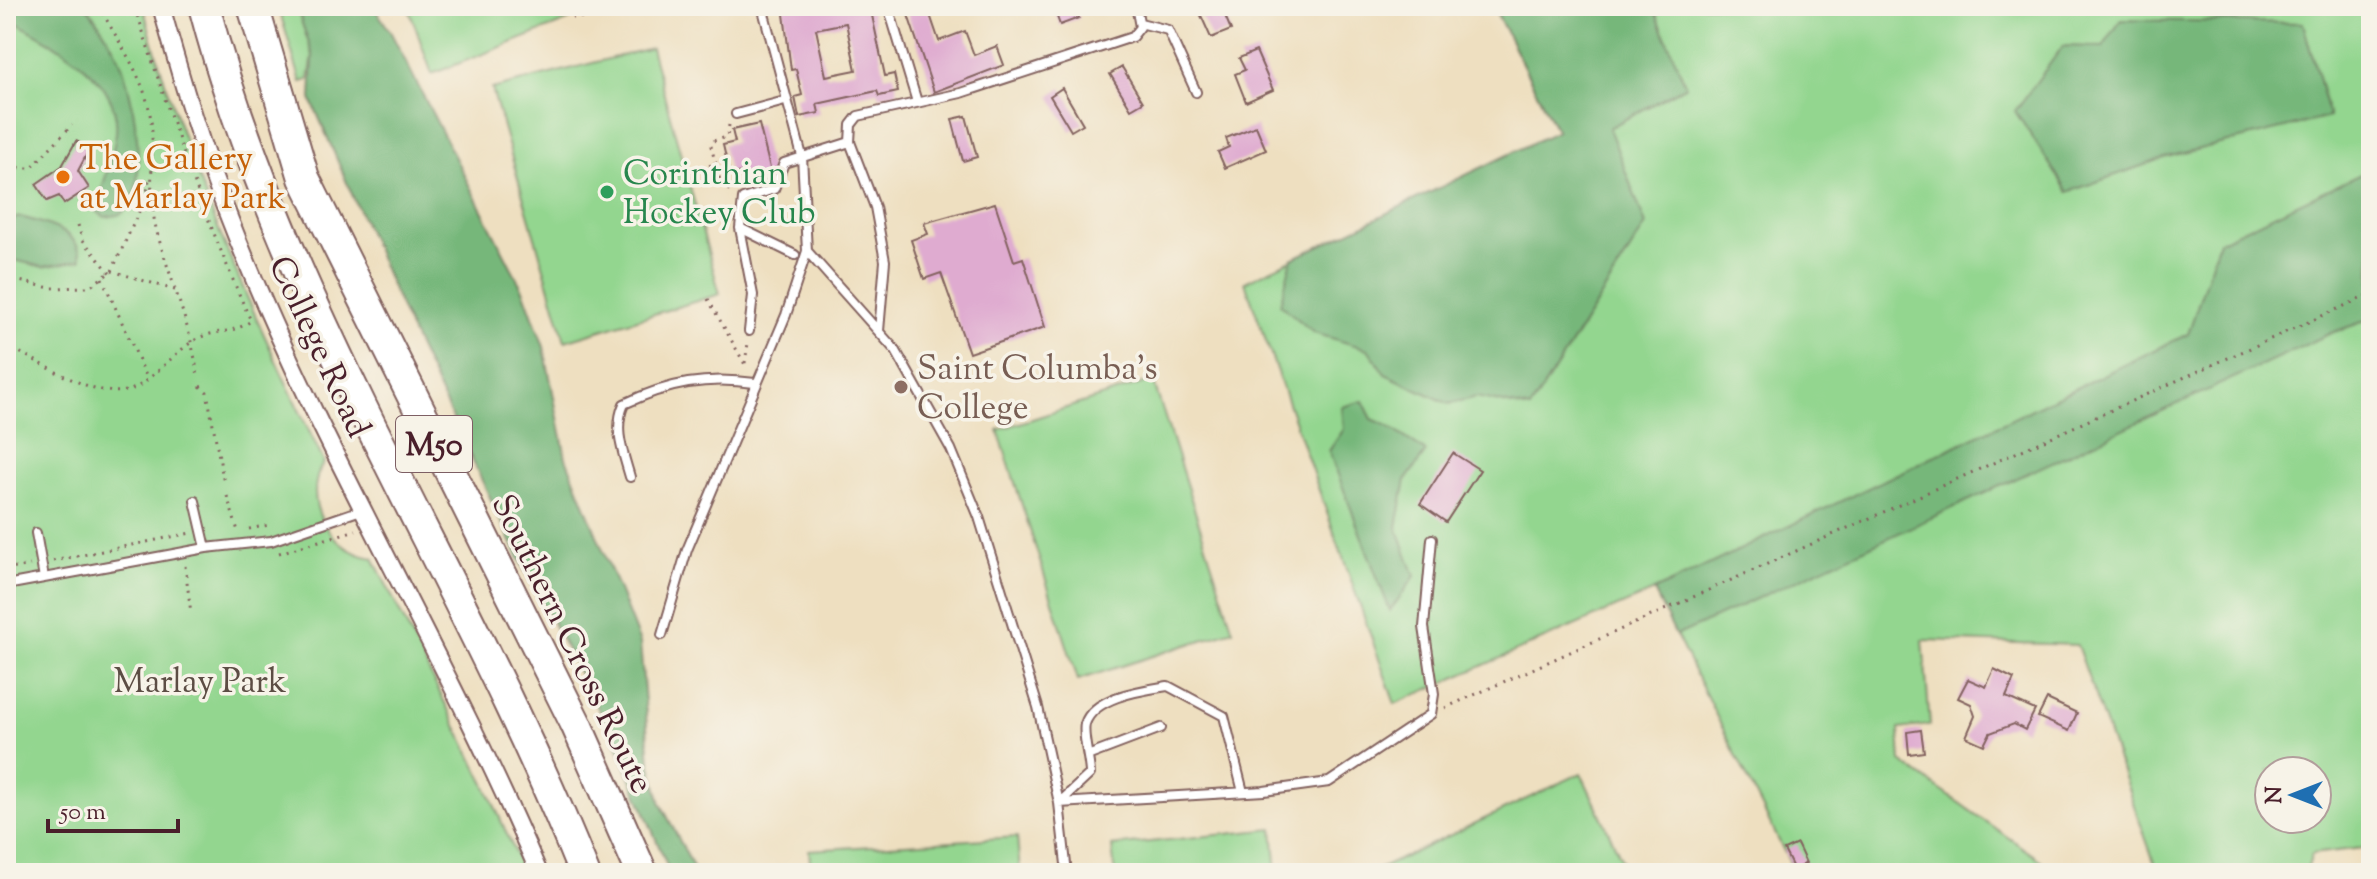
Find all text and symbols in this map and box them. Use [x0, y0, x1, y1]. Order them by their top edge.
place label: The Gallery at Marlay Park [79, 136, 286, 224]
place label: Corinthian Hockey Club [623, 151, 816, 239]
marker: The Gallery at Marlay Park [54, 168, 72, 186]
marker: Corinthian Hockey Club [598, 183, 616, 201]
street label: College Road [254, 249, 381, 446]
place label: Saint Columba's College [917, 346, 1158, 434]
marker: Saint Columba's College [892, 378, 910, 396]
road number: M50 [396, 416, 472, 472]
street label: Southern Cross Route [477, 487, 665, 802]
park label: Marlay Park [114, 659, 286, 708]
north arrow [2253, 755, 2333, 835]
scale bar [48, 783, 178, 833]
text: N [2260, 786, 2292, 804]
text: 50 m [58, 796, 106, 830]

